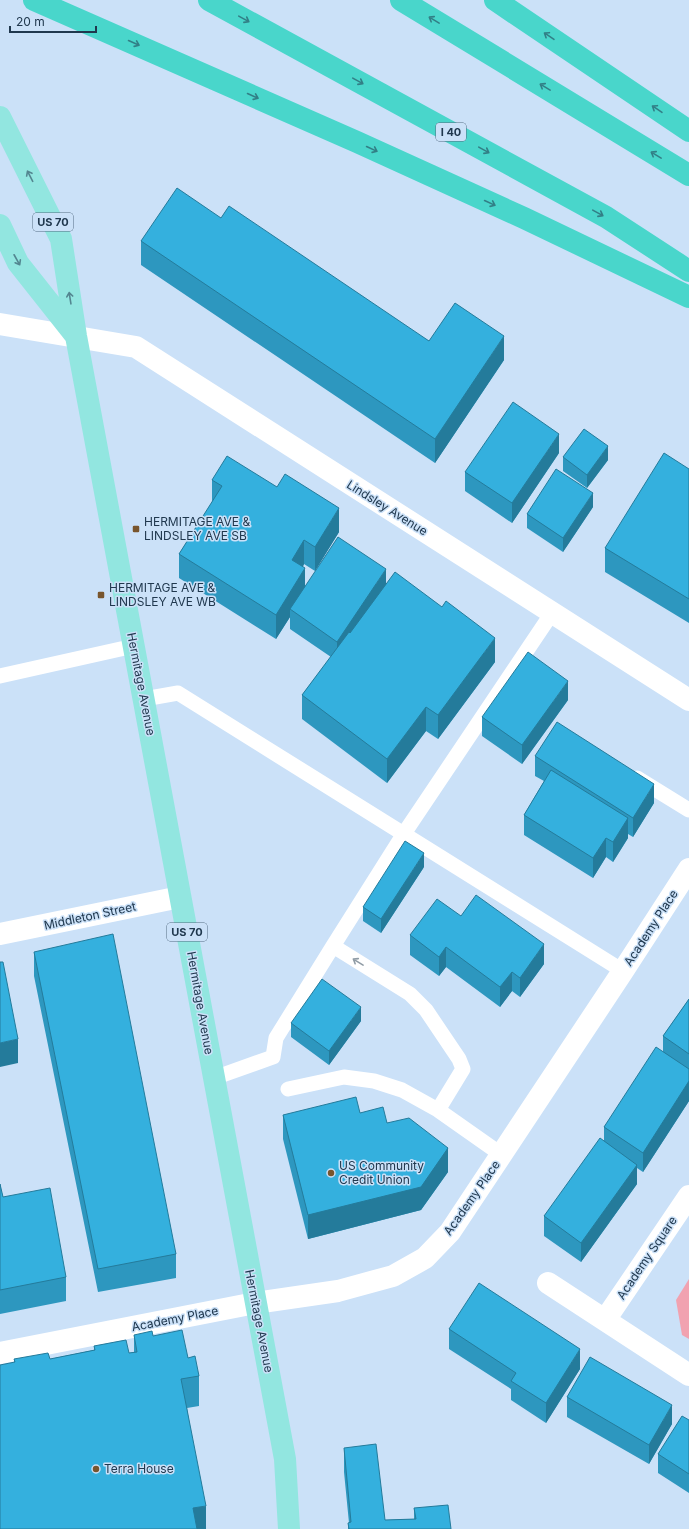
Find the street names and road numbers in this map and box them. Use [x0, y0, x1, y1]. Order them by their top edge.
road number: I 40 [436, 123, 466, 141]
road number: US 70 [33, 213, 73, 231]
street label: Lindsley Avenue [344, 477, 430, 538]
street label: Hermitage Avenue [124, 631, 159, 737]
street label: Academy Place [620, 887, 681, 969]
street label: Middleton Street [43, 898, 137, 933]
road number: US 70 [167, 923, 207, 941]
street label: Hermitage Avenue [184, 950, 217, 1056]
street label: Academy Place [440, 1157, 503, 1238]
street label: Academy Square [613, 1213, 680, 1302]
street label: Hermitage Avenue [242, 1268, 277, 1374]
street label: Academy Place [130, 1303, 220, 1334]

